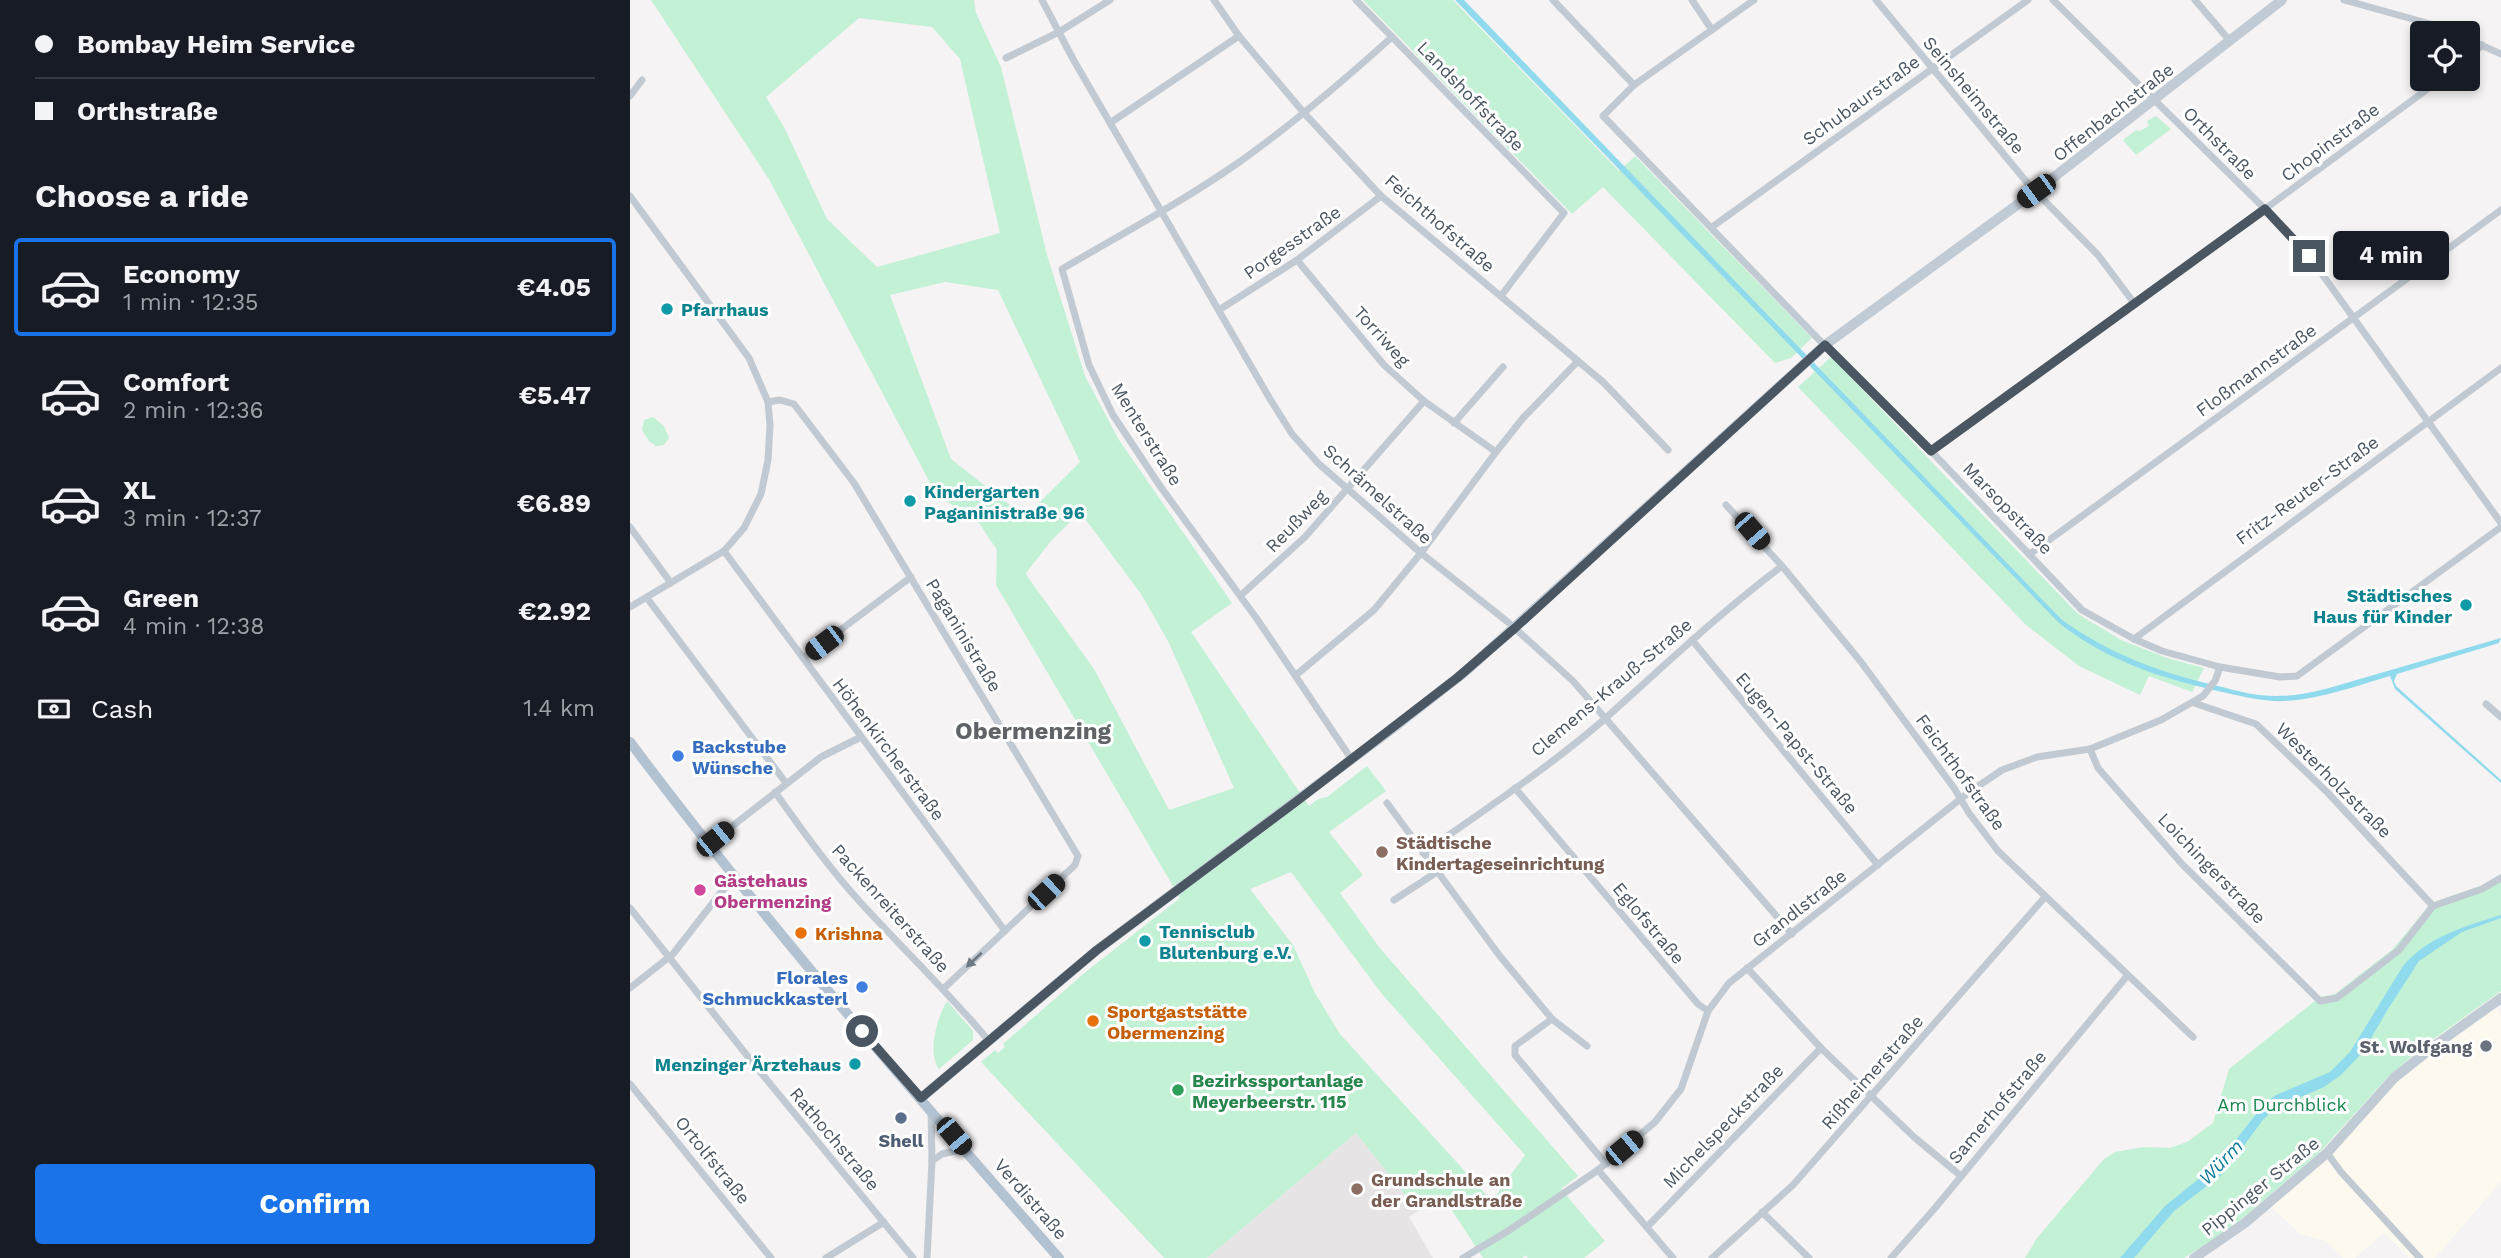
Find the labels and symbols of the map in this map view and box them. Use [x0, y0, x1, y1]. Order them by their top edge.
street label: Seinsheimstraße [1919, 32, 2029, 158]
street label: Landshoffstraße [1413, 37, 1529, 155]
street label: Schubaurstraße [1799, 51, 1923, 149]
street label: Offenbachstraße [2048, 58, 2178, 166]
street label: Chopinstraße [2277, 98, 2383, 186]
street label: Orthstraße [2179, 102, 2261, 184]
street label: Feichthofstraße [1381, 170, 1499, 276]
car [2013, 170, 2060, 212]
street label: Porgesstraße [1239, 201, 1345, 283]
callout: 4 min [2334, 232, 2449, 280]
route end [2293, 240, 2325, 272]
place label: Pfarrhaus [681, 299, 769, 320]
marker: Pfarrhaus [659, 301, 675, 317]
street label: Torriweg [1349, 302, 1415, 371]
street label: Floßmannstraße [2192, 319, 2320, 421]
street label: Menterstraße [1107, 379, 1187, 489]
street label: Fritz-Reuter-Straße [2231, 431, 2383, 549]
street label: Schrämelstraße [1319, 440, 1437, 548]
street label: Marsopstraße [1959, 458, 2057, 558]
place label: Kindergarten Paganinistraße 96 [924, 481, 1085, 523]
street label: Reußweg [1261, 485, 1331, 557]
marker: Kindergarten Paganinistraße 96 [902, 493, 918, 509]
car [1731, 508, 1774, 554]
street label: Paganinistraße [922, 574, 1006, 696]
place label: Städtisches Haus für Kinder [2313, 585, 2452, 627]
marker: Städtisches Haus für Kinder [2458, 597, 2474, 613]
street label: Clemens-Krauß-Straße [1526, 614, 1696, 760]
car [801, 622, 848, 664]
street label: Eugen-Papst-Straße [1732, 668, 1862, 818]
street label: Höhenkircherstraße [829, 674, 949, 824]
street label: Feichthofstraße [1912, 710, 2010, 834]
district label: Obermenzing [955, 717, 1112, 745]
street label: Westerholzstraße [2272, 718, 2396, 842]
place label: Backstube Wünsche [692, 736, 786, 778]
marker: Backstube Wünsche [670, 748, 686, 764]
street label: Loichingerstraße [2154, 808, 2270, 928]
car [693, 818, 738, 860]
place label: Städtische Kindertageseinrichtung [1396, 832, 1605, 874]
street label: Packenreiterstraße [828, 839, 954, 977]
marker: Städtische Kindertageseinrichtung [1374, 844, 1390, 860]
street label: Grandlstraße [1748, 865, 1850, 951]
place label: Gästehaus Obermenzing [714, 870, 832, 912]
car [1024, 870, 1069, 914]
street label: Eglofstraße [1609, 878, 1689, 968]
marker: Gästehaus Obermenzing [692, 882, 708, 898]
place label: Tennisclub Blutenburg e.V. [1159, 921, 1292, 963]
place label: Krishna [815, 923, 883, 944]
marker: Krishna [793, 925, 809, 941]
marker: Tennisclub Blutenburg e.V. [1137, 933, 1153, 949]
one-way arrow [966, 952, 983, 968]
place label: Florales Schmuckkasterl [702, 967, 848, 1009]
marker: Florales Schmuckkasterl [854, 979, 870, 995]
place label: Sportgaststätte Obermenzing [1107, 1001, 1247, 1043]
street label: Rißheimerstraße [1817, 1011, 1927, 1133]
marker: Sportgaststätte Obermenzing [1085, 1013, 1101, 1029]
route start [846, 1015, 878, 1047]
place label: St. Wolfgang [2360, 1036, 2473, 1057]
marker: St. Wolfgang [2478, 1038, 2494, 1054]
street label: Samerhofstraße [1944, 1046, 2050, 1168]
place label: Menzinger Ärztehaus [655, 1054, 841, 1075]
marker: Menzinger Ärztehaus [847, 1056, 863, 1072]
street label: Michelspeckstraße [1658, 1060, 1788, 1192]
place label: Bezirkssportanlage Meyerbeerstr. 115 [1192, 1070, 1364, 1112]
marker: Bezirkssportanlage Meyerbeerstr. 115 [1170, 1082, 1186, 1098]
street label: Rathochstraße [786, 1083, 884, 1195]
park label: Am Durchblick [2217, 1094, 2347, 1115]
marker: Shell [893, 1110, 909, 1126]
street label: Ortolfstraße [671, 1112, 755, 1208]
car [933, 1113, 976, 1159]
car [1602, 1126, 1647, 1170]
place label: Shell [879, 1130, 924, 1151]
street label: Pippinger Straße [2197, 1132, 2323, 1240]
water label: Würm [2194, 1135, 2248, 1189]
street label: Verdistraße [990, 1154, 1072, 1244]
place label: Grundschule an der Grandlstraße [1371, 1169, 1522, 1211]
marker: Grundschule an der Grandlstraße [1349, 1181, 1365, 1197]

